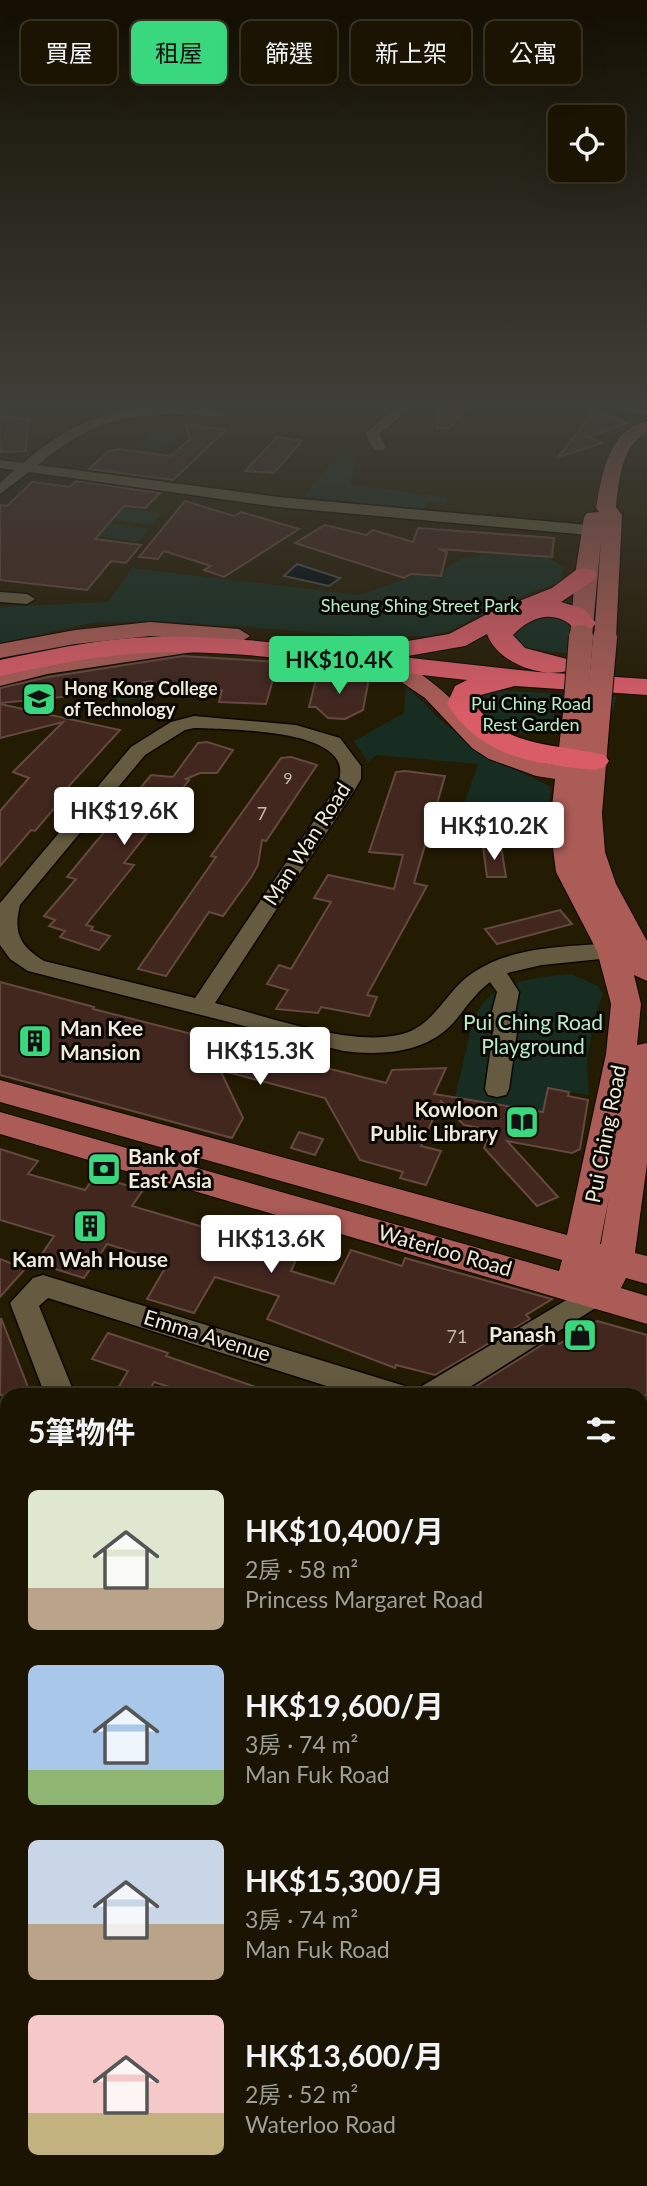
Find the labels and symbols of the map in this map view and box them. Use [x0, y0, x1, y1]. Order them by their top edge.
park label: Sheung Shing Street Park [321, 594, 520, 616]
pin: HK$10.4K [267, 636, 411, 696]
place label: Hong Kong College of Technology [64, 677, 218, 720]
school or university icon: Hong Kong College of Technology [20, 680, 58, 718]
park label: Pui Ching Road Rest Garden [471, 692, 591, 735]
house number: 9 [283, 768, 293, 787]
street label: Man Wan Road [257, 777, 355, 909]
pin: HK$19.6K [52, 788, 196, 847]
house number: 7 [257, 802, 267, 824]
pin: HK$10.2K [422, 802, 566, 862]
park label: Pui Ching Road Playground [463, 1009, 603, 1058]
place label: Man Kee Mansion [60, 1015, 143, 1064]
building icon: Man Kee Mansion [16, 1022, 54, 1060]
pin: HK$15.3K [188, 1028, 332, 1087]
street label: Pui Ching Road [579, 1063, 630, 1205]
place label: Kowloon Public Library [370, 1096, 499, 1145]
library icon: Kowloon Public Library [503, 1103, 541, 1141]
place label: Bank of East Asia [128, 1143, 212, 1192]
bank icon: Bank of East Asia [85, 1150, 123, 1188]
building icon: Kam Wah House [71, 1207, 109, 1245]
pin: HK$13.6K [199, 1216, 343, 1275]
street label: Waterloo Road [376, 1219, 515, 1281]
place label: Kam Wah House [12, 1246, 168, 1271]
street label: Emma Avenue [141, 1303, 274, 1366]
shop icon: Panash [561, 1316, 599, 1354]
place label: Panash [489, 1321, 556, 1346]
house number: 71 [447, 1325, 467, 1347]

